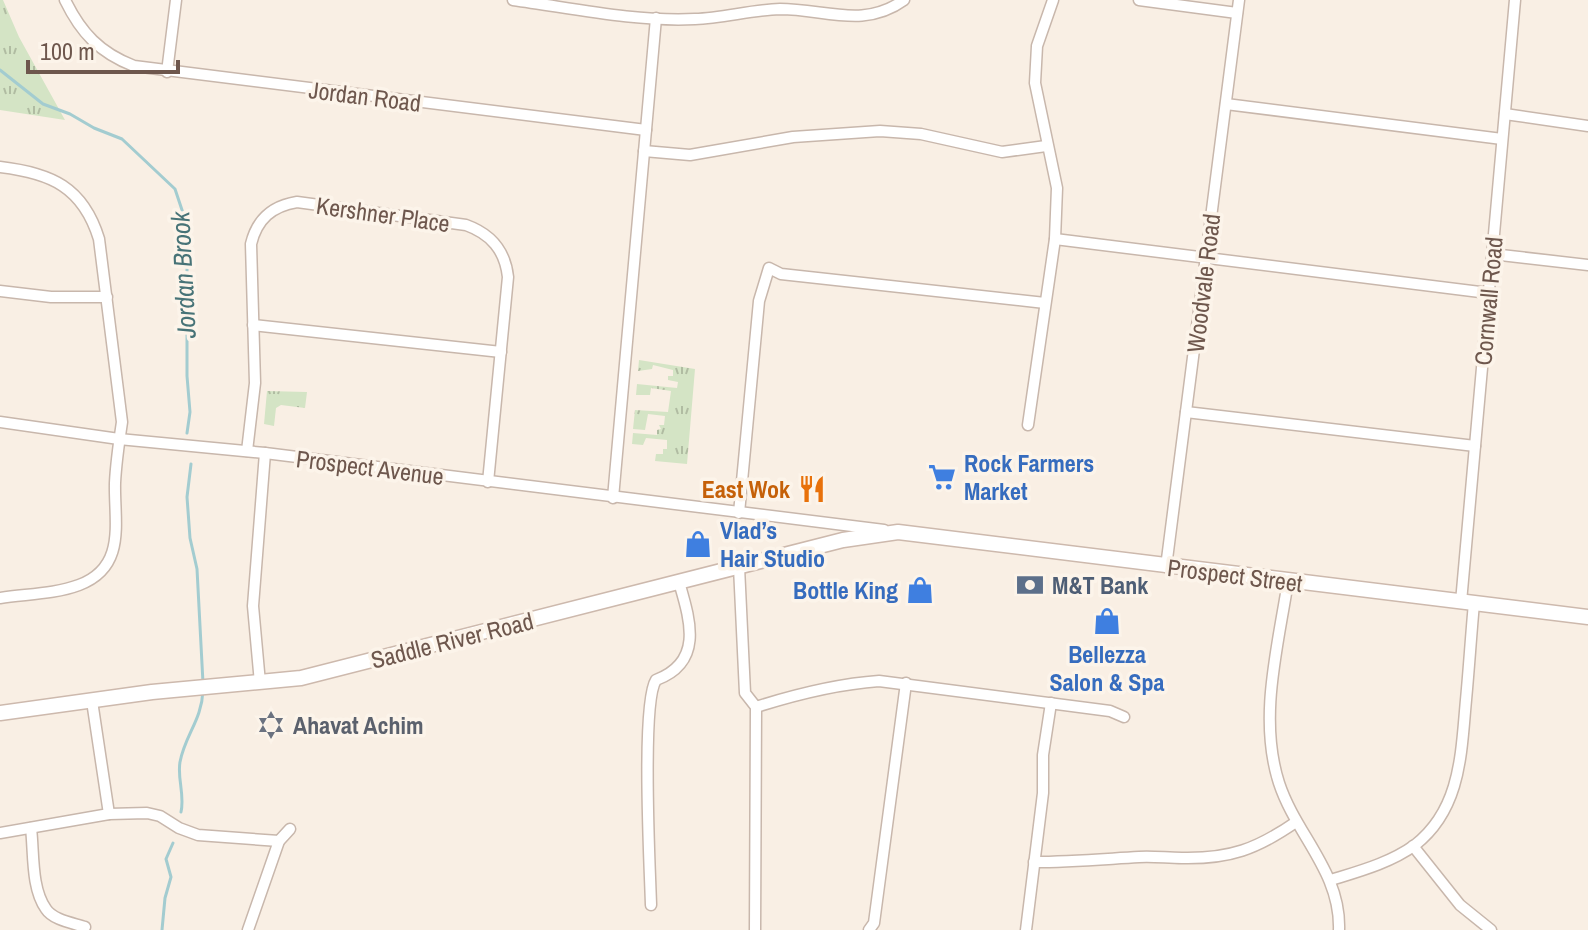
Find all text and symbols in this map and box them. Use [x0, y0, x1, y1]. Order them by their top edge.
scale bar [28, 24, 178, 74]
text: 100 m [40, 35, 95, 67]
street label: Jordan Road [307, 73, 423, 119]
street label: Kershner Place [314, 189, 452, 239]
water label: Jordan Brook [162, 209, 204, 340]
street label: Woodvale Road [1179, 212, 1227, 354]
street label: Cornwall Road [1466, 235, 1510, 367]
street label: Prospect Avenue [294, 442, 446, 492]
place label: Rock Farmers Market [964, 447, 1094, 507]
supermarket icon: Rock Farmers Market [927, 462, 957, 492]
place label: East Wok [702, 473, 790, 505]
restaurant icon: East Wok [797, 474, 827, 504]
place label: Vlad’s Hair Studio [720, 514, 825, 574]
shop icon: Vlad’s Hair Studio [683, 529, 713, 559]
street label: Prospect Street [1166, 551, 1305, 599]
place label: M&T Bank [1052, 569, 1148, 601]
bank icon: M&T Bank [1015, 570, 1045, 600]
place label: Bottle King [793, 574, 898, 606]
shop icon: Bottle King [905, 575, 935, 605]
street label: Saddle River Road [367, 604, 537, 676]
shop icon: Bellezza Salon & Spa [1092, 606, 1122, 636]
place label: Bellezza Salon & Spa [1050, 638, 1164, 698]
place label: Ahavat Achim [293, 709, 424, 741]
synagogue icon: Ahavat Achim [256, 710, 286, 740]

